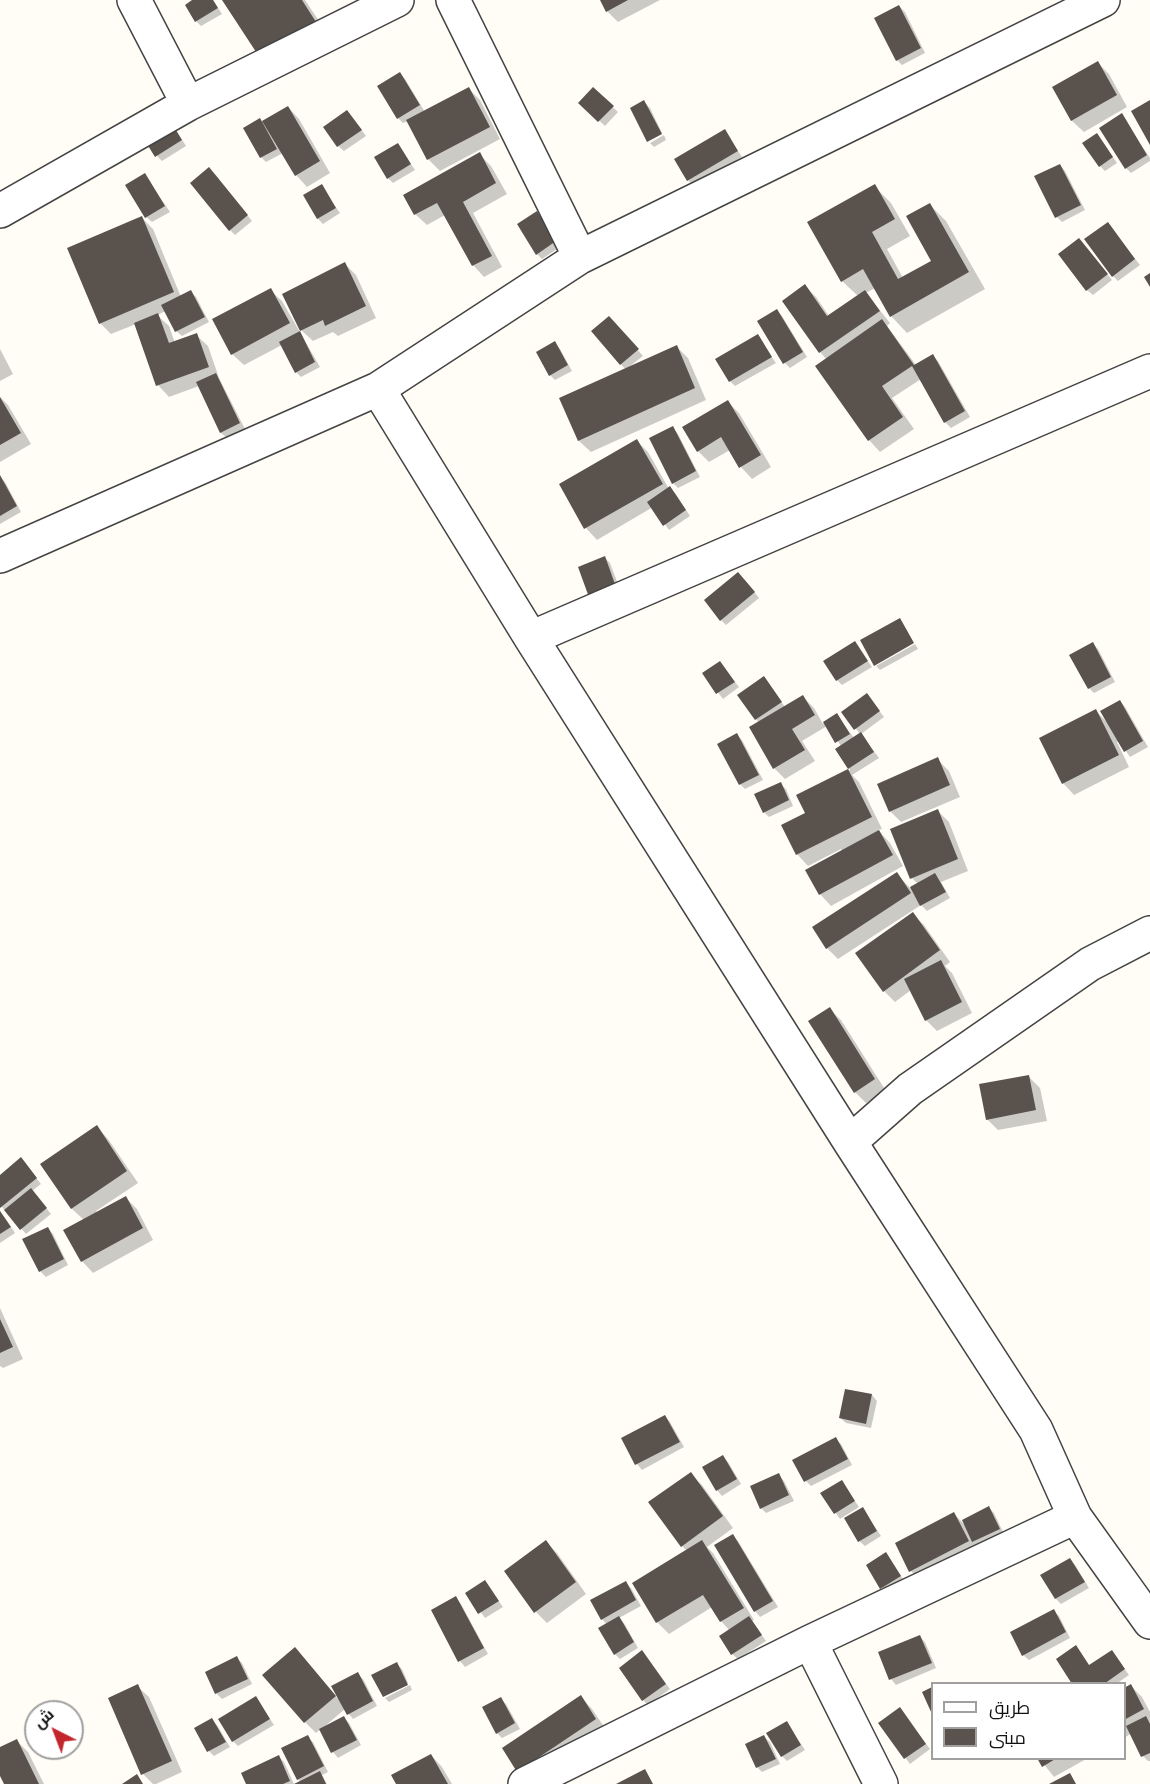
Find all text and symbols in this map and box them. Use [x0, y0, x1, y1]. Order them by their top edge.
legend [931, 1682, 1126, 1760]
text: طريق [989, 1695, 1030, 1719]
north arrow [24, 1700, 84, 1760]
text: ش [28, 1703, 58, 1733]
text: مبنى [989, 1725, 1026, 1749]

